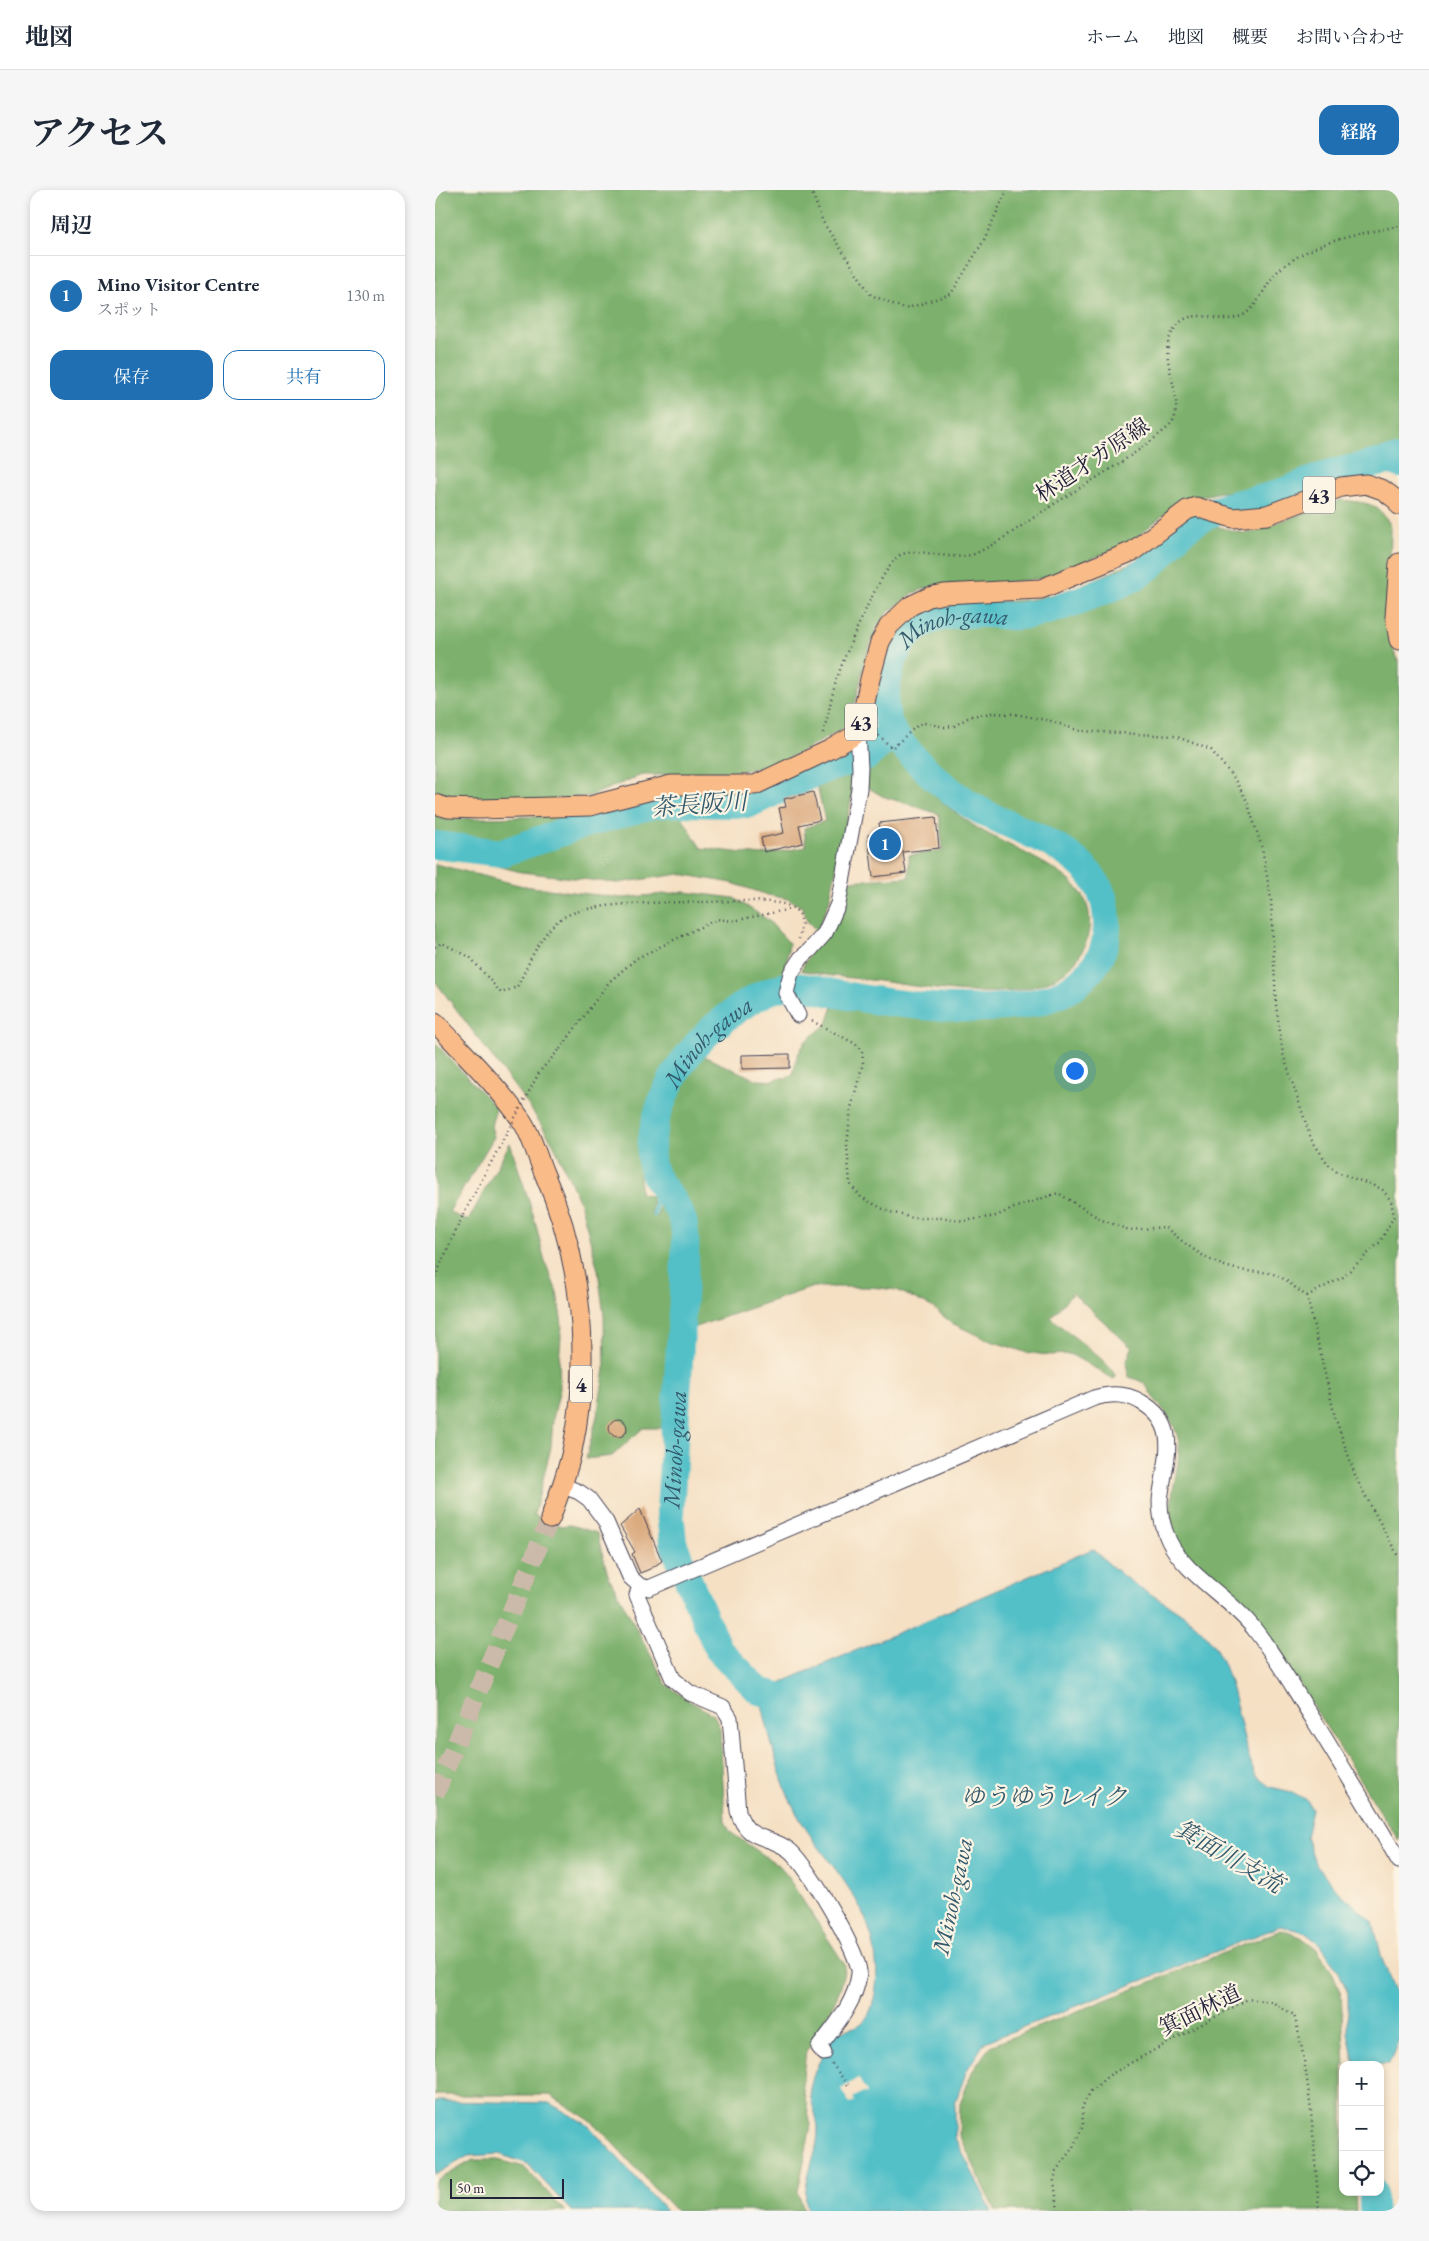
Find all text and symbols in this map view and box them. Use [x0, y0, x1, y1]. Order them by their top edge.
text: 地図 [25, 21, 73, 52]
text: ホーム [1086, 25, 1140, 48]
text: 地図 [1168, 25, 1204, 48]
text: 概要 [1232, 25, 1268, 48]
text: お問い合わせ [1296, 25, 1404, 48]
button: 経路 [1319, 105, 1399, 155]
text: アクセス [30, 110, 169, 155]
text: 周辺 [50, 211, 92, 238]
text: Mino Visitor Centre [97, 272, 259, 297]
text: 1 [62, 285, 70, 306]
text: 130 m [346, 285, 385, 306]
text: スポット [97, 299, 161, 320]
button: 保存 [50, 350, 213, 400]
button: 共有 [223, 350, 385, 400]
street label: 林道才ガ原線 [1029, 411, 1155, 509]
road number: 43 [1303, 476, 1335, 514]
water label: Minoh-gawa [887, 598, 1011, 656]
road number: 43 [845, 704, 877, 740]
water label: 茶長阪川 [650, 785, 751, 823]
pin: 1 [869, 825, 901, 863]
water label: Minoh-gawa [654, 988, 758, 1095]
your location [1062, 1058, 1088, 1084]
road number: 4 [570, 1366, 592, 1402]
water label: Minoh-gawa [655, 1389, 693, 1511]
water label: ゆうゆうレイク [961, 1781, 1127, 1812]
water label: 箕面川支流 [1169, 1813, 1292, 1901]
water label: Minoh-gawa [924, 1835, 979, 1959]
street label: 箕面林道 [1154, 1978, 1246, 2042]
map controls [1339, 2061, 1384, 2196]
button: + [1339, 2061, 1384, 2106]
button: − [1339, 2106, 1384, 2151]
button: locate [1339, 2151, 1384, 2196]
scale bar [450, 2176, 564, 2199]
text: 50 m [457, 2179, 484, 2197]

